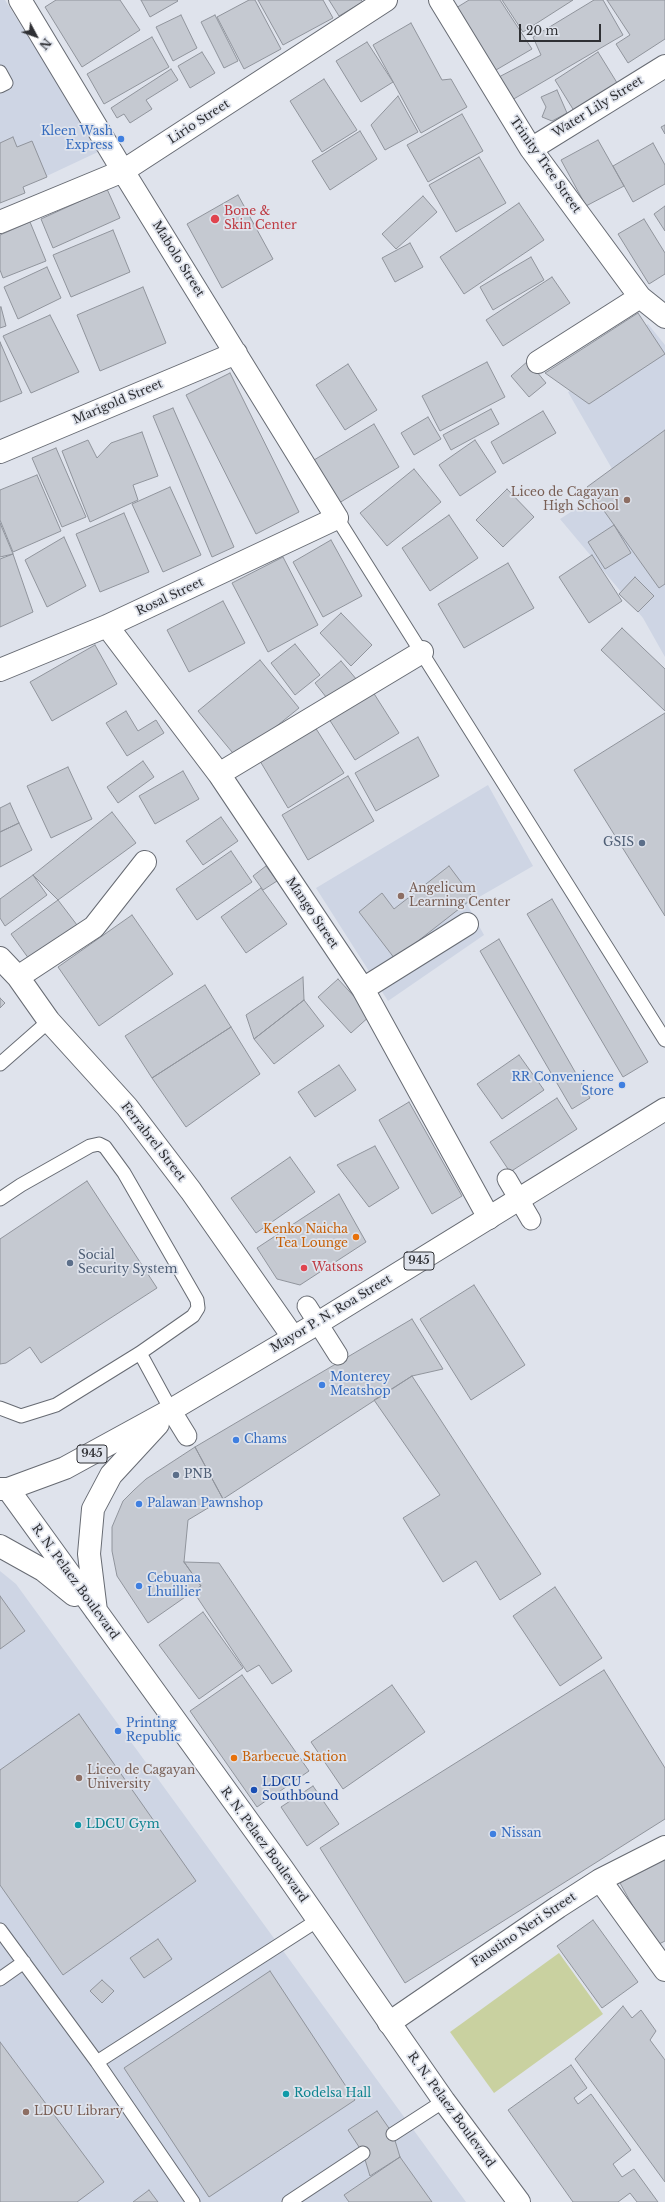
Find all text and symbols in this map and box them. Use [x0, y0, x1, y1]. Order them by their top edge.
north arrow [16, 16, 56, 56]
scale bar [521, 16, 603, 42]
text: 20 m [526, 23, 558, 38]
text: N [36, 35, 54, 52]
street label: Water Lily Street [550, 73, 646, 141]
street label: Lirio Street [166, 97, 232, 147]
street label: Trinity Tree Street [506, 114, 584, 216]
place label: Kleen Wash Express [41, 125, 113, 153]
marker: Kleen Wash Express [116, 134, 126, 144]
place label: Bone & Skin Center [224, 205, 297, 233]
marker: Bone & Skin Center [209, 213, 221, 225]
street label: Mabolo Street [149, 218, 207, 300]
street label: Marigold Street [71, 377, 165, 427]
place label: Liceo de Cagayan High School [511, 486, 619, 514]
marker: Liceo de Cagayan High School [622, 495, 632, 505]
street label: Rosal Street [134, 575, 206, 619]
place label: GSIS [603, 836, 634, 850]
marker: GSIS [637, 838, 647, 848]
street label: Mango Street [283, 875, 341, 951]
place label: Angelicum Learning Center [409, 882, 510, 910]
marker: Angelicum Learning Center [396, 891, 406, 901]
place label: RR Convenience Store [511, 1071, 614, 1099]
marker: RR Convenience Store [617, 1080, 627, 1090]
street label: Ferrabrel Street [118, 1100, 188, 1184]
place label: Kenko Naicha Tea Lounge [263, 1223, 348, 1251]
marker: Kenko Naicha Tea Lounge [351, 1232, 361, 1242]
place label: Social Security System [78, 1249, 177, 1277]
road number: 945 [404, 1252, 434, 1270]
marker: Social Security System [65, 1258, 75, 1268]
place label: Watsons [312, 1261, 363, 1275]
marker: Watsons [299, 1263, 309, 1273]
street label: Mayor P. N. Roa Street [268, 1272, 394, 1356]
place label: Monterey Meatshop [330, 1371, 391, 1399]
marker: Monterey Meatshop [317, 1380, 327, 1390]
place label: Chams [244, 1433, 287, 1447]
marker: Chams [231, 1435, 241, 1445]
road number: 945 [77, 1445, 107, 1463]
place label: PNB [184, 1468, 212, 1482]
marker: PNB [171, 1470, 181, 1480]
place label: Palawan Pawnshop [147, 1497, 263, 1511]
marker: Palawan Pawnshop [134, 1499, 144, 1509]
street label: R. N. Pelaez Boulevard [28, 1522, 122, 1642]
place label: Cebuana Lhuillier [147, 1572, 201, 1600]
marker: Cebuana Lhuillier [134, 1581, 144, 1591]
place label: Printing Republic [126, 1717, 181, 1745]
marker: Printing Republic [113, 1726, 123, 1736]
place label: Barbecue Station [242, 1751, 347, 1765]
marker: Barbecue Station [229, 1753, 239, 1763]
place label: Liceo de Cagayan University [87, 1764, 195, 1792]
marker: Liceo de Cagayan University [74, 1773, 84, 1783]
place label: LDCU - Southbound [262, 1776, 339, 1804]
street label: R. N. Pelaez Boulevard [217, 1785, 311, 1905]
marker: LDCU - Southbound [249, 1785, 259, 1795]
place label: LDCU Gym [86, 1818, 160, 1832]
marker: LDCU Gym [73, 1820, 83, 1830]
place label: Nissan [501, 1827, 542, 1841]
marker: Nissan [488, 1829, 498, 1839]
street label: Faustino Neri Street [469, 1890, 579, 1970]
street label: R. N. Pelaez Boulevard [404, 2050, 498, 2170]
place label: Rodelsa Hall [294, 2087, 371, 2101]
marker: Rodelsa Hall [281, 2089, 291, 2099]
place label: LDCU Library [34, 2105, 123, 2119]
marker: LDCU Library [21, 2107, 31, 2117]

